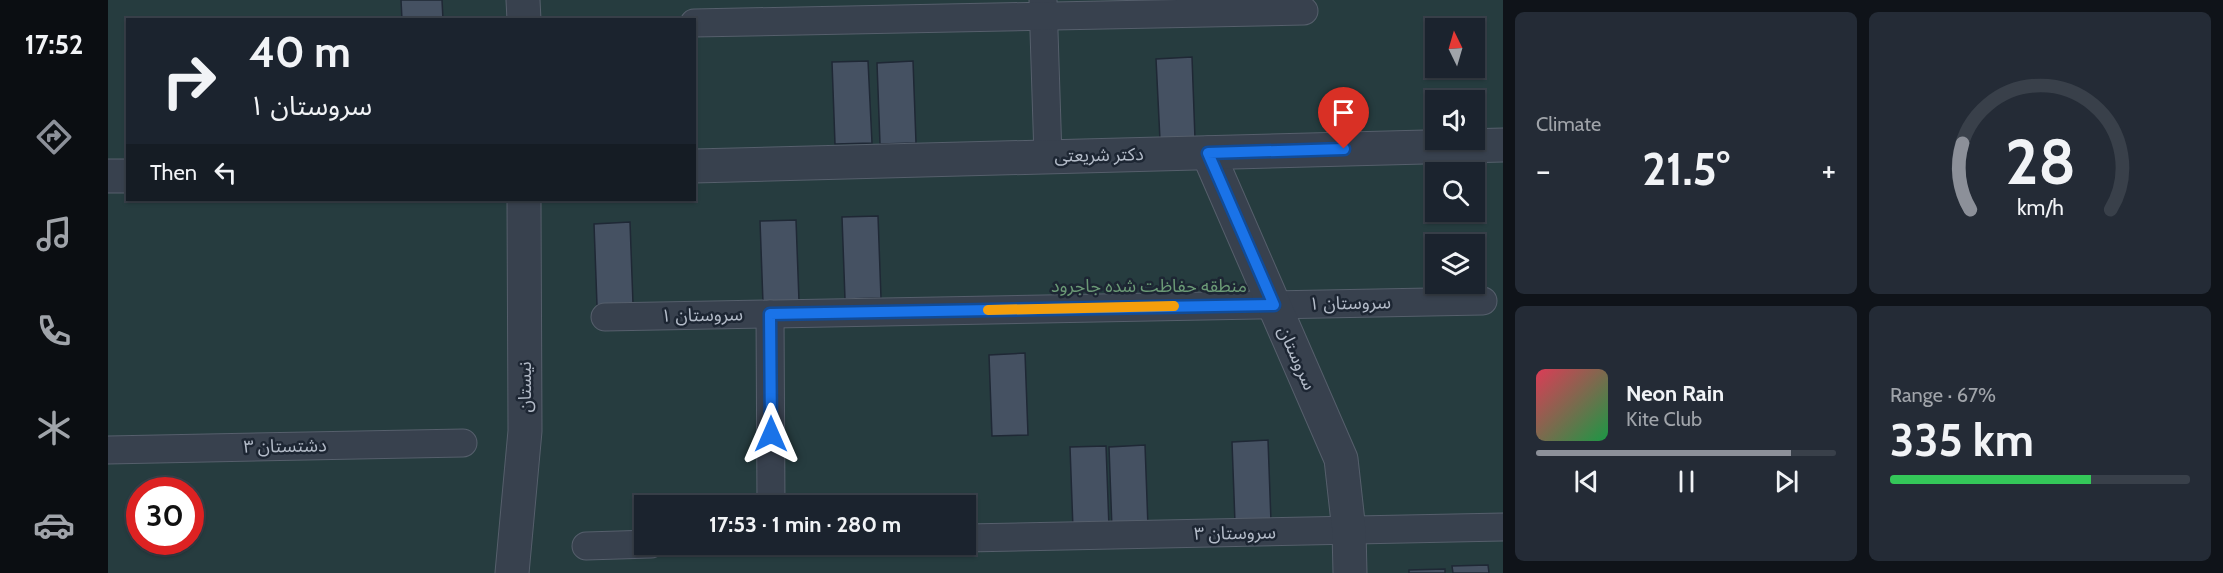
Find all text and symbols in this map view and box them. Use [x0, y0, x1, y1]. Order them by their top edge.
north arrow [1425, 18, 1485, 78]
map controls [1425, 18, 1485, 294]
text: 40 m [249, 26, 351, 78]
text: 17:52 [25, 28, 83, 61]
icon: right [150, 42, 228, 120]
pin [1318, 87, 1369, 149]
text: سروستان ۱ [249, 89, 372, 122]
button: sound [1425, 90, 1485, 150]
icon: arrive [1327, 96, 1360, 129]
text: Climate [1536, 112, 1601, 136]
icon: directions [33, 116, 75, 158]
text: 28 [2005, 124, 2075, 200]
text: 21.5° [1642, 142, 1730, 196]
street label: دکتر شریعتی [1054, 143, 1144, 167]
text: − [1536, 150, 1551, 190]
text: + [1821, 150, 1836, 190]
icon: left [209, 156, 242, 189]
text: Then [150, 159, 197, 186]
button: search [1425, 162, 1485, 222]
text: km/h [2017, 194, 2063, 220]
icon: music [33, 213, 75, 255]
button: layers [1425, 234, 1485, 294]
park label: منطقه حفاظت شده جاجرود [1051, 275, 1247, 297]
street label: سروستان ۱ [1309, 291, 1391, 315]
street label: سروستان ۱ [661, 303, 743, 327]
icon: phone [33, 310, 75, 352]
street label: سروستان [1273, 323, 1321, 393]
street label: نیستان [514, 361, 536, 413]
text: Neon Rain [1626, 380, 1724, 407]
text: Range · 67% [1890, 383, 1996, 407]
position arrow [739, 402, 803, 466]
icon: climate [33, 407, 75, 449]
text: Kite Club [1626, 407, 1702, 431]
text: 335 km [1890, 413, 2034, 467]
street label: دشتستان ۳ [243, 434, 327, 458]
icon: previous [1570, 465, 1603, 498]
icon: pause [1670, 465, 1703, 498]
icon: next [1770, 465, 1803, 498]
speed limit sign: 30 [126, 477, 204, 555]
icon: car [33, 504, 75, 546]
text: 17:53 · 1 min · 280 m [709, 511, 901, 538]
street label: سروستان ۳ [1194, 521, 1276, 545]

